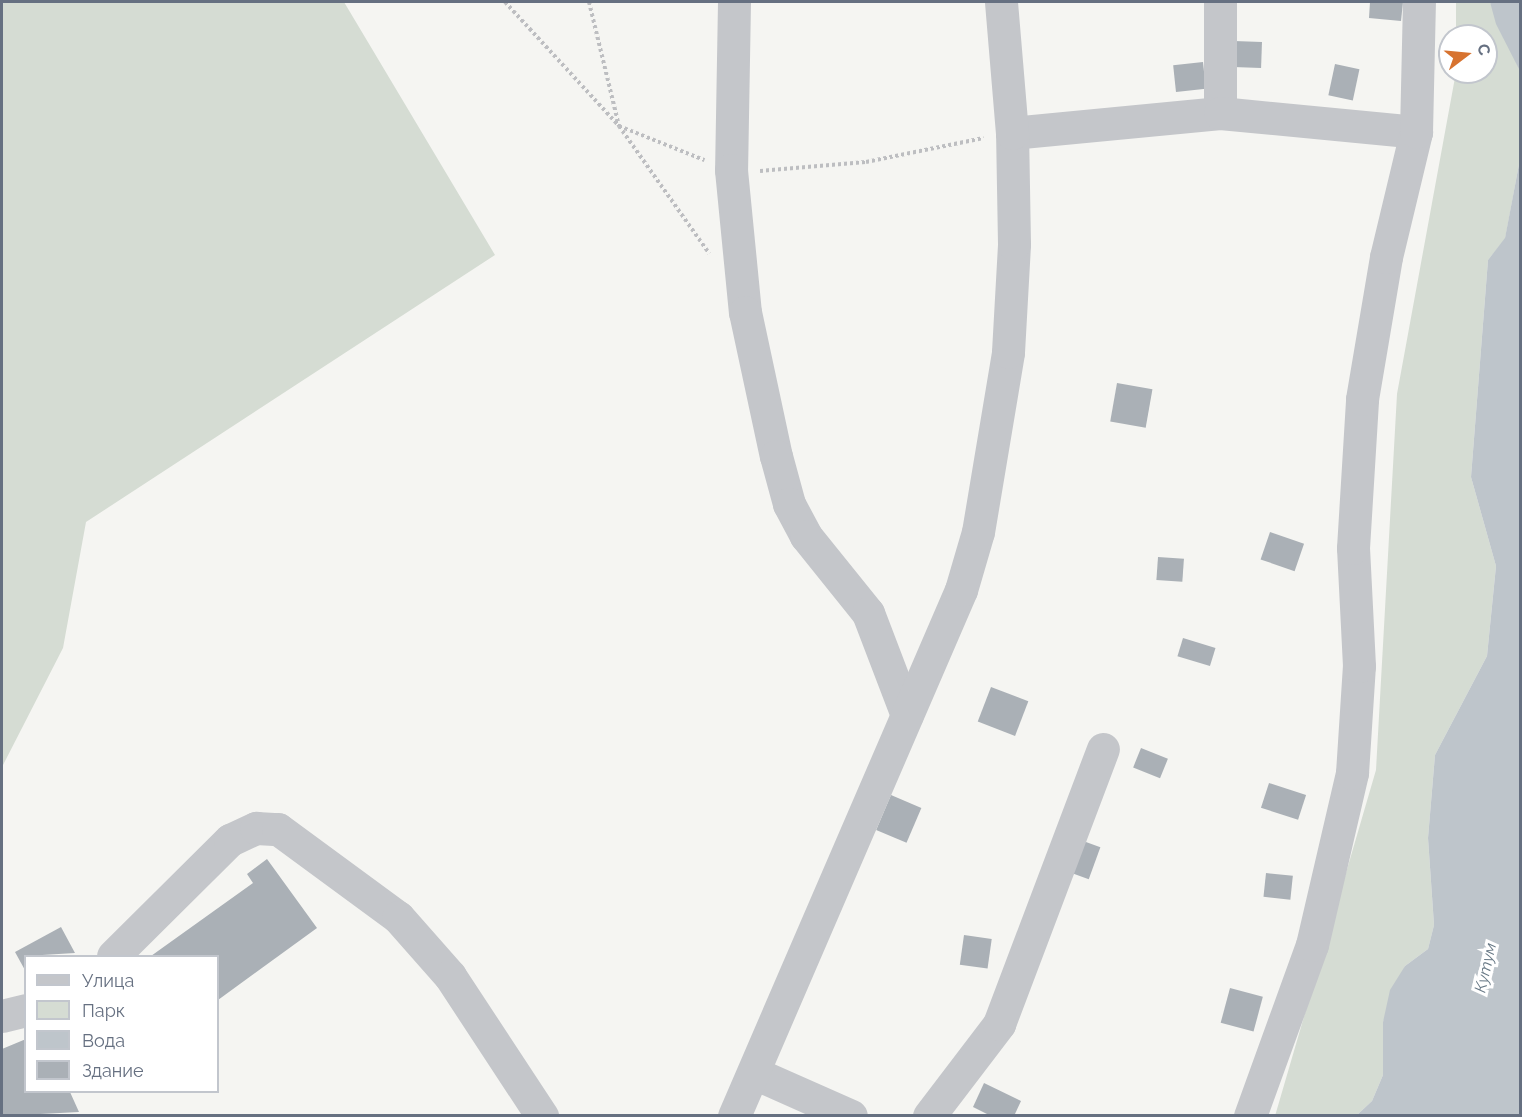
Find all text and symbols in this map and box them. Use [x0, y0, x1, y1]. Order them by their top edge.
north arrow [1438, 24, 1498, 84]
text: С [1473, 42, 1495, 57]
water label: Кутум [1471, 941, 1501, 995]
legend [24, 955, 219, 1093]
text: Улица [82, 970, 134, 991]
text: Парк [82, 1000, 125, 1021]
text: Вода [82, 1030, 125, 1051]
text: Здание [82, 1060, 144, 1081]

